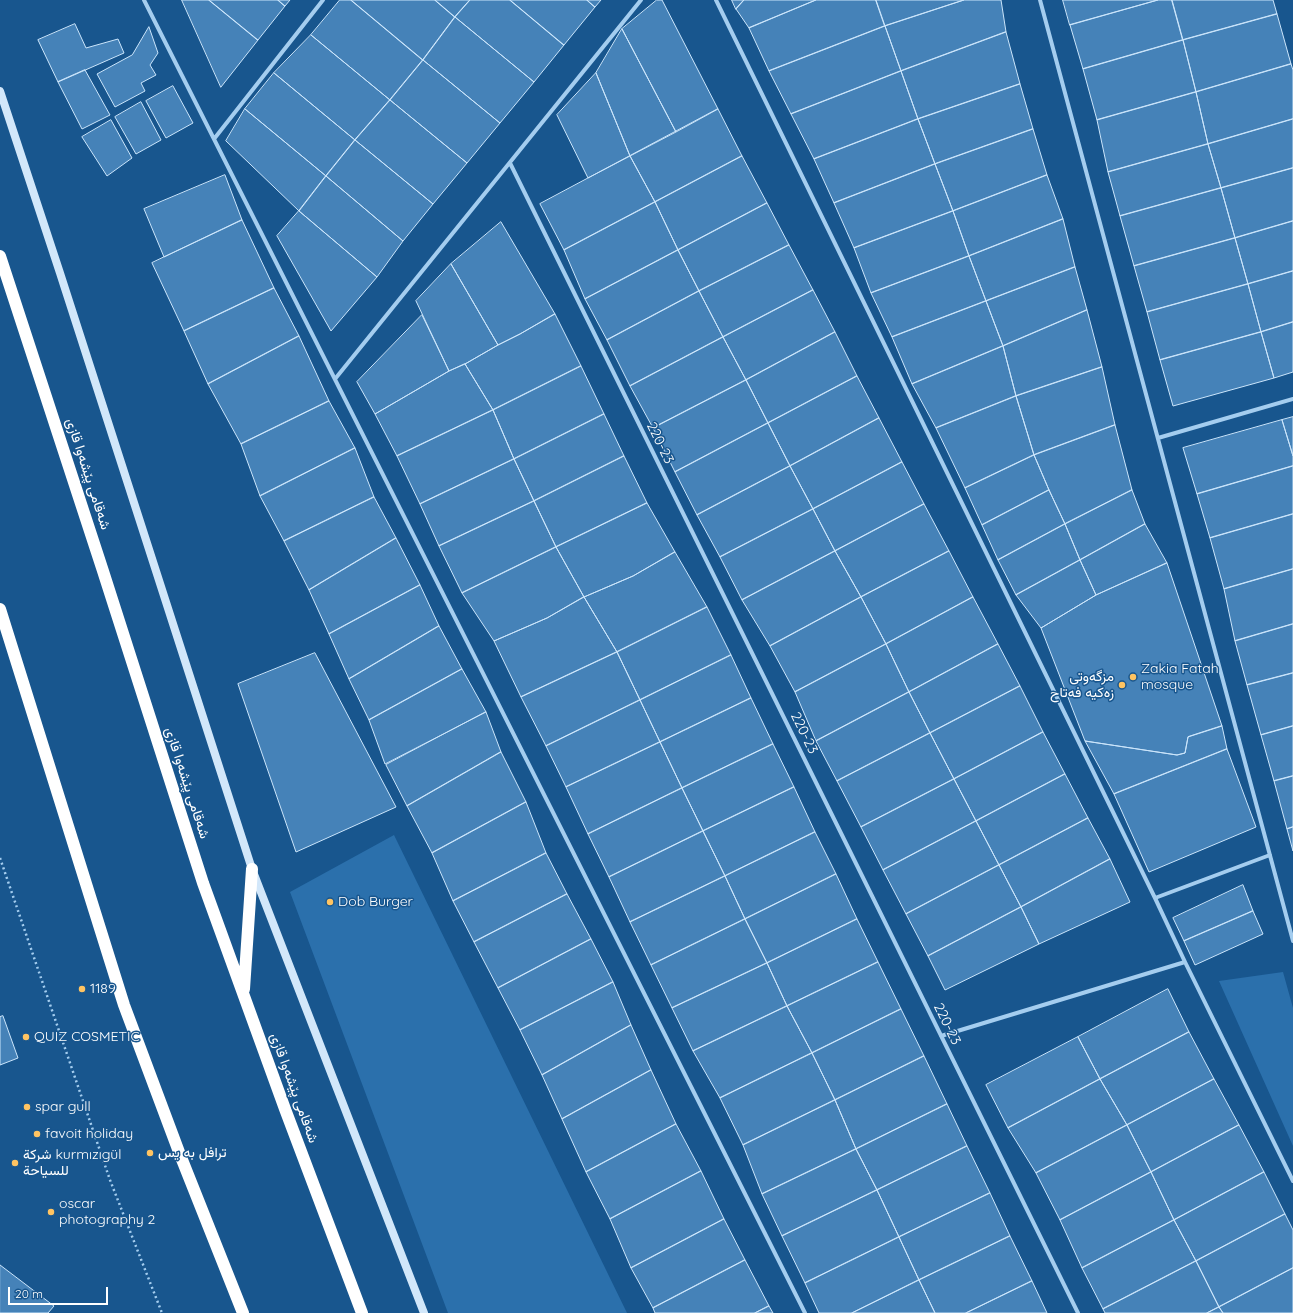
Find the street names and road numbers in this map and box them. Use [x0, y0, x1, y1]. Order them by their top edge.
street label: شەقامی پێشەوا قازی [62, 416, 114, 532]
street label: 220-23 [643, 419, 677, 467]
street label: 220-23 [787, 709, 821, 757]
street label: شەقامی پێشەوا قازی [161, 725, 213, 841]
street label: 220-23 [930, 1000, 964, 1048]
street label: شەقامی پێشەوا قازی [266, 1031, 322, 1145]

